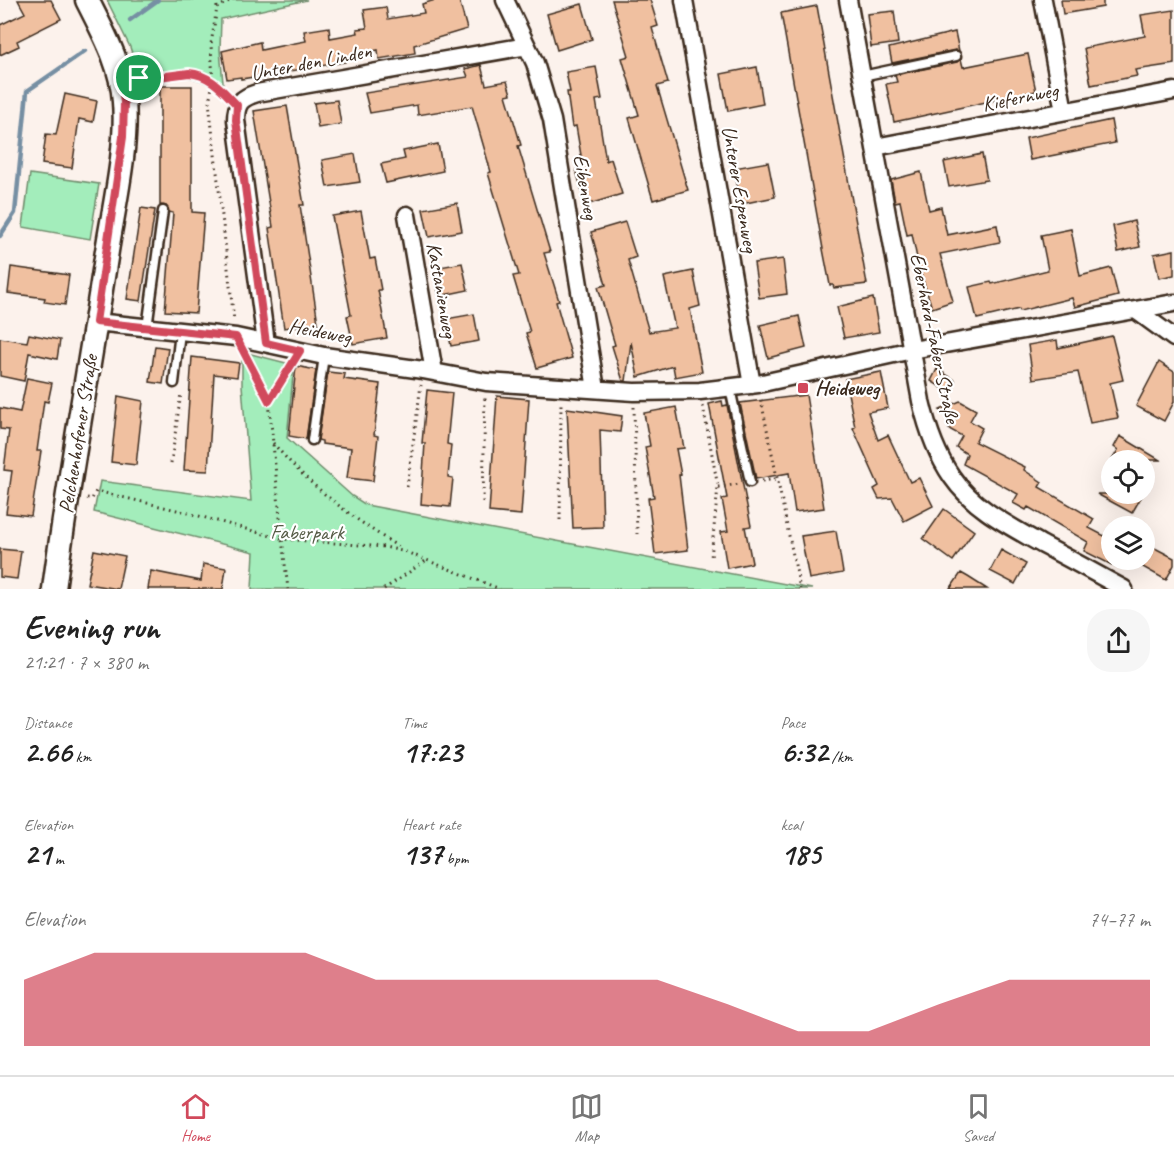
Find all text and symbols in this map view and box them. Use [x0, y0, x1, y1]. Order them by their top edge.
street label: Unter den Linden [248, 37, 374, 86]
pin [113, 52, 164, 103]
icon: arrive [122, 61, 155, 94]
street label: Kiefernweg [980, 77, 1062, 117]
street label: Unterer Espenweg [716, 124, 764, 256]
street label: Eibenweg [568, 152, 605, 223]
street label: Kastanienweg [421, 240, 463, 341]
street label: Eberhard-Faber-Straße [904, 251, 966, 428]
street label: Heideweg [287, 312, 355, 350]
street label: Pelchenhofener Straße [53, 351, 104, 515]
place label: Heideweg [815, 375, 882, 401]
marker: Heideweg [796, 381, 810, 395]
map controls [1101, 450, 1155, 570]
button: locate [1101, 450, 1155, 504]
button: layers [1101, 516, 1155, 570]
park label: Faberpark [270, 519, 345, 545]
text: Evening run [24, 606, 159, 648]
button: share [1087, 609, 1150, 672]
text: 21:21 · 7 × 380 m [24, 650, 148, 675]
text: Distance [24, 713, 72, 733]
text: Time [402, 713, 427, 733]
text: Pace [781, 713, 805, 733]
text: 2.66 [24, 733, 72, 771]
text: 17:23 [402, 733, 462, 771]
text: 6:32 [781, 733, 828, 771]
text: km [72, 747, 91, 767]
text: /km [828, 747, 853, 767]
text: Elevation [24, 815, 73, 835]
text: Heart rate [402, 815, 461, 835]
text: kcal [781, 815, 802, 835]
text: 21 [24, 835, 51, 873]
text: 137 [402, 835, 443, 873]
text: 185 [781, 835, 821, 873]
text: m [51, 849, 64, 869]
text: bpm [443, 849, 469, 869]
text: Elevation [24, 907, 86, 932]
text: 74–77 m [1089, 907, 1150, 932]
tab: Home [179, 1090, 212, 1146]
tab: Map [570, 1090, 603, 1146]
tab: Saved [962, 1090, 995, 1146]

